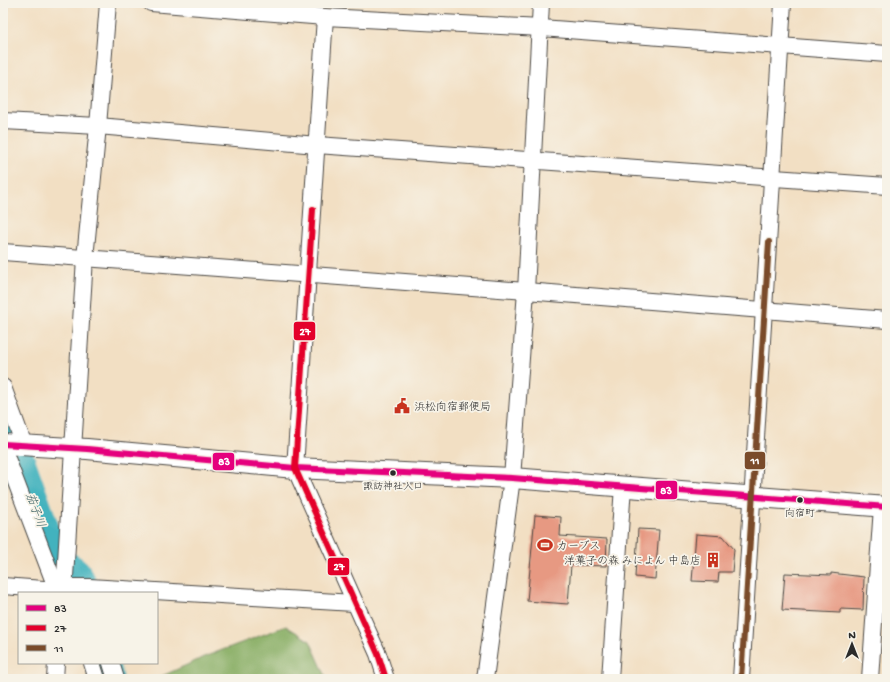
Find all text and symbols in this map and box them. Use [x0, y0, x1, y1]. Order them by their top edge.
line badge: 27 [293, 321, 316, 341]
text: 27 [299, 327, 312, 339]
public building icon: 浜松向宿郵便局 [393, 397, 411, 415]
place label: 浜松向宿郵便局 [414, 401, 491, 414]
line badge: 11 [744, 451, 766, 470]
line badge: 83 [212, 452, 235, 471]
text: 11 [750, 456, 759, 468]
text: 83 [218, 457, 230, 469]
marker: 諏訪神社入口 [388, 468, 398, 478]
line badge: 83 [655, 480, 678, 500]
place label: 諏訪神社入口 [363, 481, 423, 493]
text: 83 [660, 486, 672, 498]
water label: 茄子川 [21, 491, 48, 530]
marker: 向宿町 [795, 495, 805, 505]
place label: 向宿町 [785, 508, 815, 520]
sports icon: カーブス [536, 536, 554, 554]
place label: カーブス [557, 540, 600, 553]
building icon: 洋菓子の森 みによん 中島店 [704, 551, 722, 569]
place label: 洋菓子の森 みによん 中島店 [564, 555, 701, 568]
line badge: 27 [327, 557, 350, 576]
text: 27 [333, 562, 346, 574]
legend [18, 592, 158, 664]
text: 83 [54, 603, 67, 617]
text: 27 [54, 623, 67, 637]
north arrow [832, 624, 872, 664]
text: N [848, 630, 856, 642]
text: 11 [53, 643, 64, 657]

